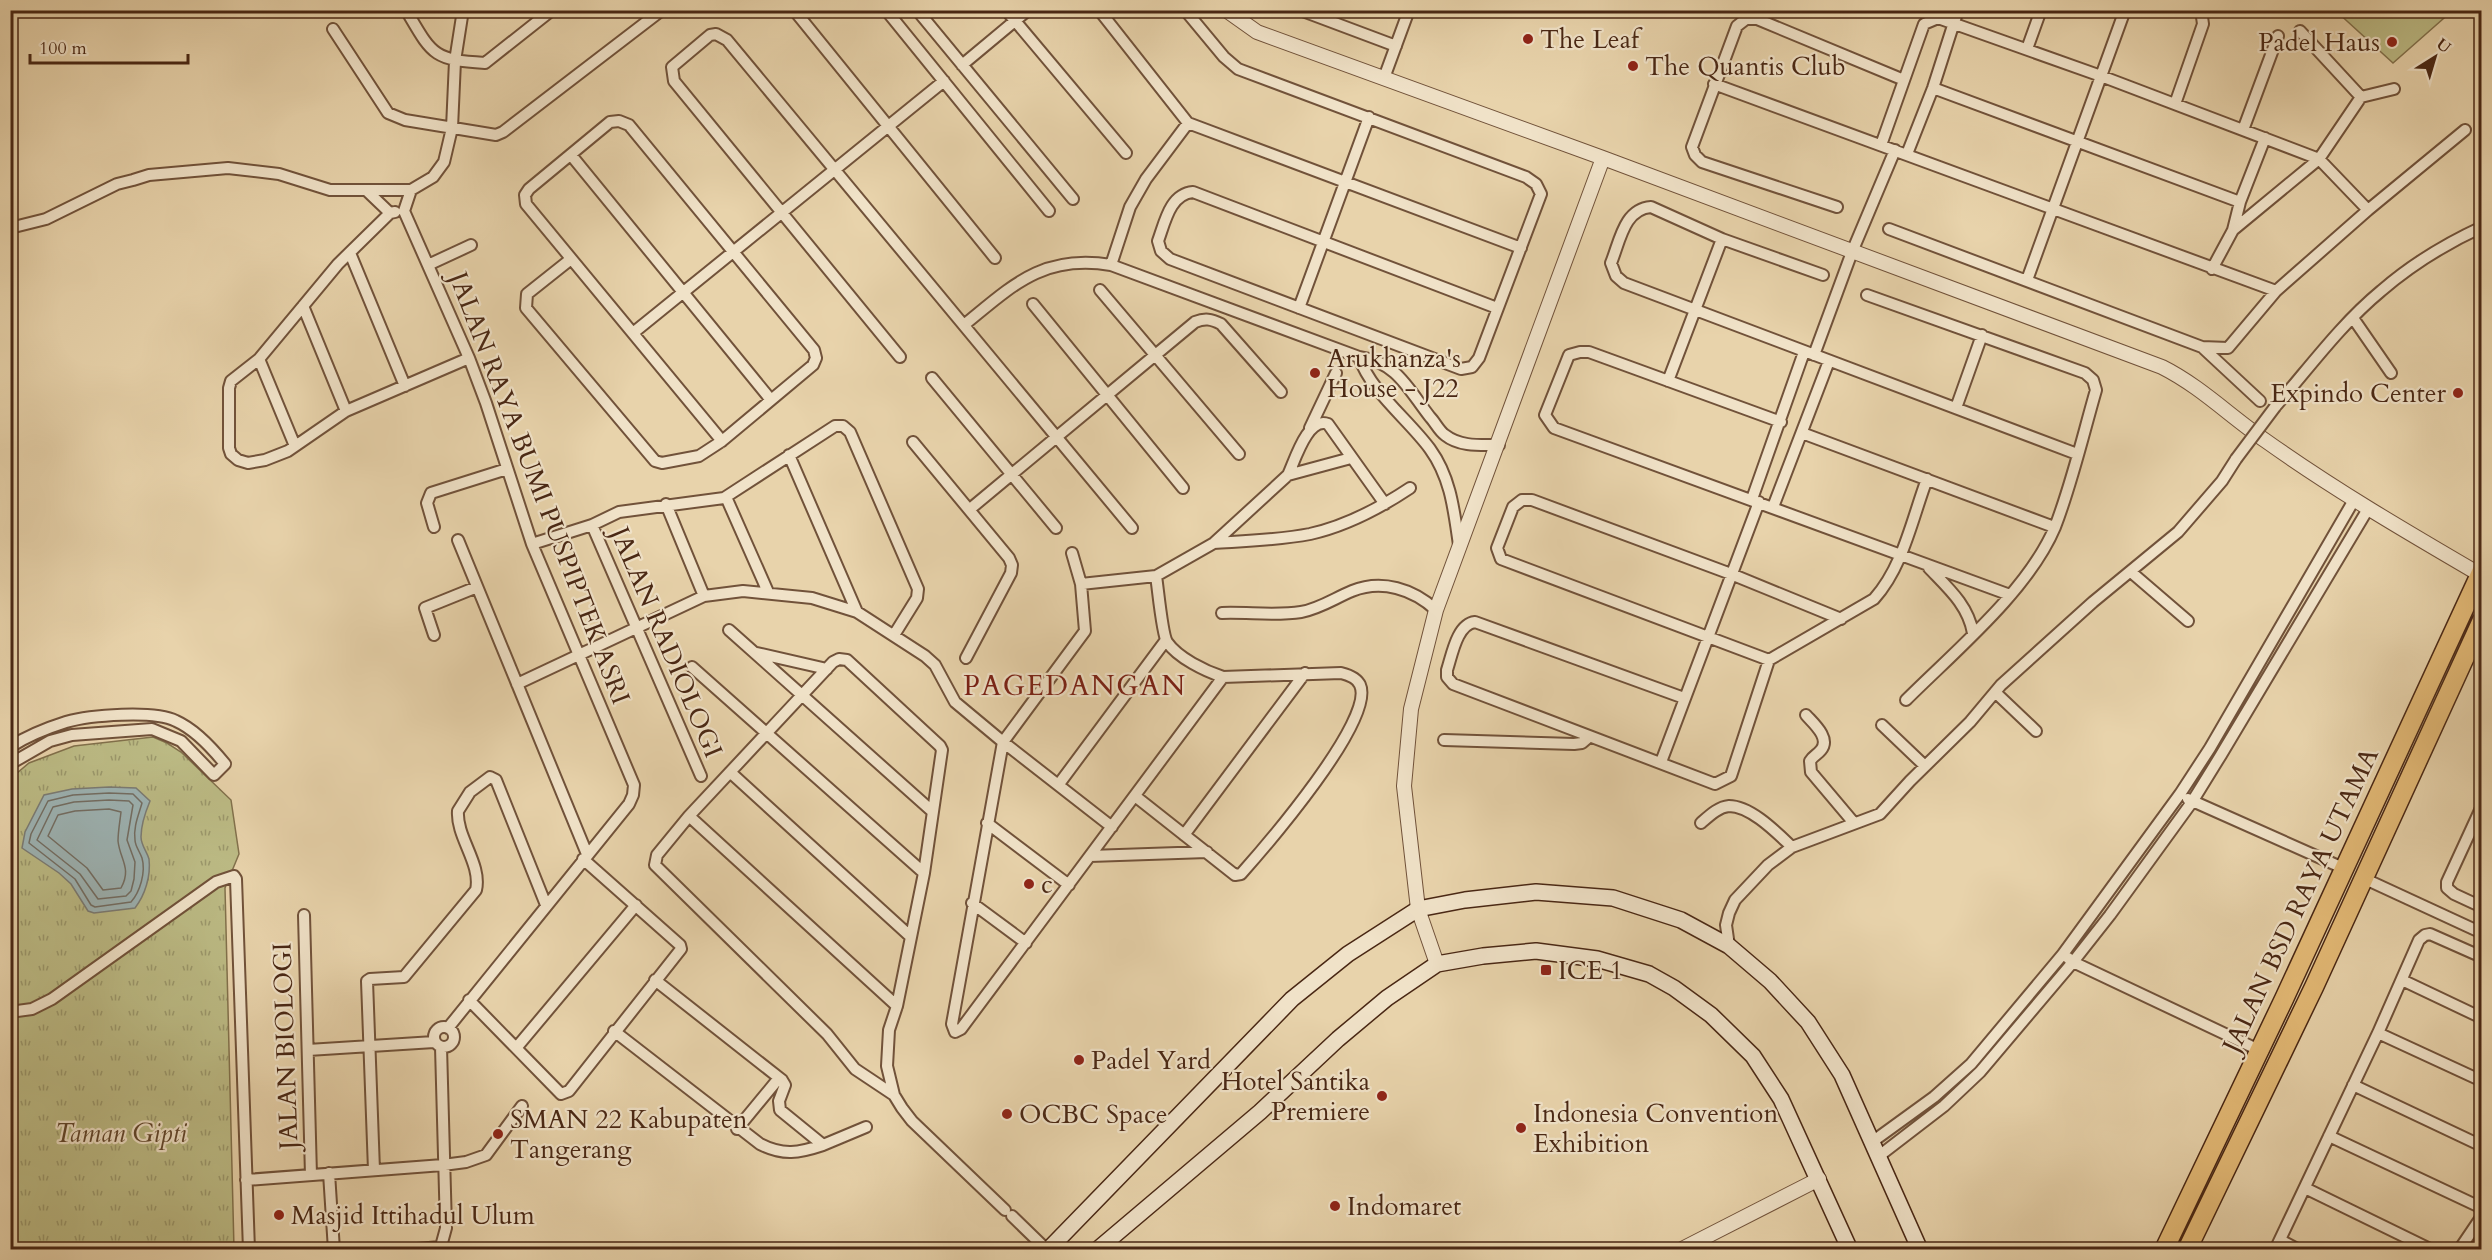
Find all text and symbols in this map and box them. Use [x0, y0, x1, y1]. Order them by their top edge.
place label: The Leaf [1540, 22, 1643, 57]
place label: Padel Haus [2258, 25, 2380, 60]
scale bar [30, 27, 188, 65]
north arrow [2405, 27, 2465, 87]
marker: The Leaf [1521, 32, 1535, 46]
text: U [2432, 33, 2455, 59]
marker: Padel Haus [2385, 35, 2399, 49]
text: 100 m [39, 36, 87, 61]
place label: The Quantis Club [1645, 49, 1846, 84]
marker: The Quantis Club [1626, 59, 1640, 73]
street label: JALAN RAYA BUMI PUSPIPTEK ASRI [439, 263, 638, 709]
place label: Arukhanza's House - J22 [1327, 341, 1461, 406]
marker: Arukhanza's House - J22 [1308, 366, 1322, 380]
place label: Expindo Center [2270, 376, 2447, 411]
marker: Expindo Center [2451, 386, 2465, 400]
street label: JALAN RADIOLOGI [601, 518, 731, 763]
district label: PAGEDANGAN [963, 667, 1187, 705]
street label: JALAN BSD RAYA UTAMA [2213, 742, 2387, 1062]
place label: c [1041, 867, 1053, 902]
marker: c [1022, 877, 1036, 891]
street label: JALAN BIOLOGI [264, 942, 307, 1154]
place label: ICE 1 [1558, 953, 1623, 988]
marker: ICE 1 [1539, 963, 1553, 977]
place label: Padel Yard [1091, 1043, 1211, 1078]
marker: Padel Yard [1072, 1053, 1086, 1067]
place label: Hotel Santika Premiere [1221, 1064, 1370, 1129]
marker: Hotel Santika Premiere [1375, 1089, 1389, 1103]
place label: Indonesia Convention Exhibition [1533, 1096, 1778, 1161]
place label: OCBC Space [1019, 1097, 1168, 1132]
place label: SMAN 22 Kabupaten Tangerang [510, 1102, 748, 1167]
marker: OCBC Space [1000, 1107, 1014, 1121]
park label: Taman Gipti [55, 1116, 188, 1151]
marker: Indonesia Convention Exhibition [1514, 1121, 1528, 1135]
marker: SMAN 22 Kabupaten Tangerang [491, 1127, 505, 1141]
place label: Indomaret [1347, 1189, 1461, 1224]
place label: Masjid Ittihadul Ulum [291, 1198, 535, 1233]
marker: Indomaret [1328, 1199, 1342, 1213]
marker: Masjid Ittihadul Ulum [272, 1208, 286, 1222]

